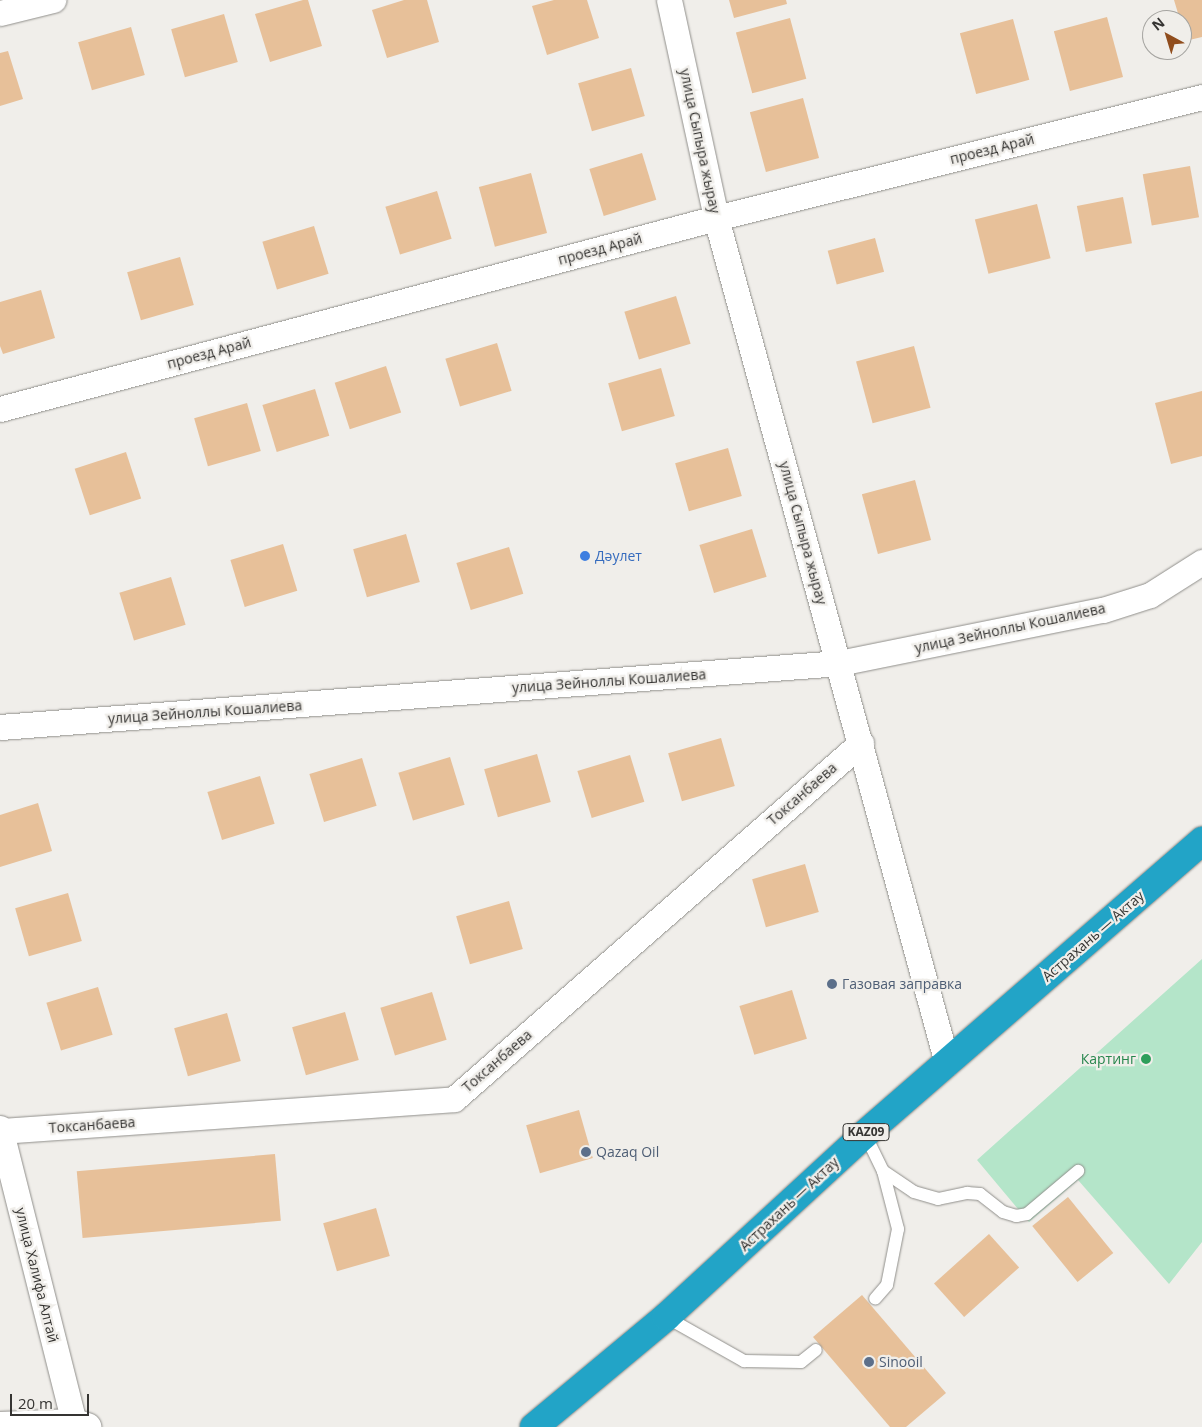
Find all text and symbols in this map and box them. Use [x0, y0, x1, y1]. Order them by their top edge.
north arrow [1142, 10, 1192, 60]
text: N [1147, 13, 1168, 35]
street label: улица Сыпыра жырау [676, 67, 724, 215]
street label: проезд Арай [948, 130, 1036, 168]
street label: проезд Арай [556, 230, 644, 268]
street label: проезд Арай [165, 334, 253, 372]
street label: улица Сыпыра жырау [776, 460, 830, 606]
place label: Дәулет [595, 548, 642, 564]
marker: Дәулет [579, 550, 591, 562]
street label: улица Зейноллы Кошалиева [913, 600, 1107, 656]
street label: улица Зейноллы Кошалиева [511, 666, 707, 696]
street label: улица Зейноллы Кошалиева [107, 697, 303, 727]
street label: Токсанбаева [764, 759, 840, 829]
street label: Астрахань — Актау [1039, 887, 1147, 985]
place label: Газовая заправка [842, 976, 962, 992]
marker: Газовая заправка [826, 978, 838, 990]
street label: Токсанбаева [459, 1026, 535, 1096]
place label: Картинг [1081, 1051, 1136, 1067]
marker: Картинг [1140, 1053, 1152, 1065]
street label: Токсанбаева [48, 1114, 136, 1136]
road number: KAZ09 [842, 1122, 890, 1142]
place label: Qazaq Oil [596, 1144, 659, 1160]
marker: Qazaq Oil [580, 1146, 592, 1158]
street label: Астрахань — Актау [736, 1154, 842, 1254]
street label: улица Халифа Алтай [12, 1206, 62, 1344]
place label: Sinooil [879, 1354, 923, 1370]
marker: Sinooil [863, 1356, 875, 1368]
scale bar [12, 1384, 91, 1416]
text: 20 m [18, 1393, 53, 1413]

